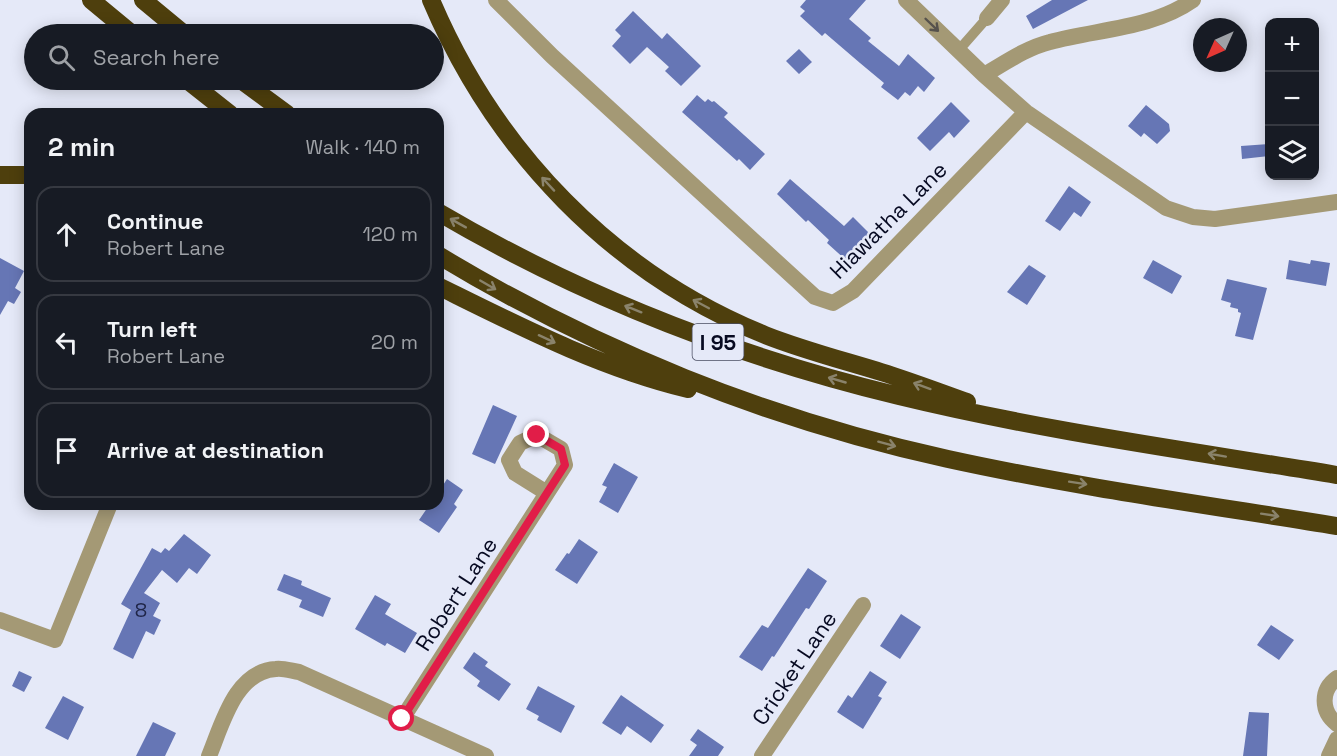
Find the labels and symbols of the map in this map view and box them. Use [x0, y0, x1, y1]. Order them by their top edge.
one-way arrow [925, 18, 940, 33]
north arrow [1193, 18, 1247, 72]
street label: Hiawatha Lane [823, 155, 953, 285]
one-way arrow [541, 177, 555, 192]
one-way arrow [450, 217, 467, 229]
one-way arrow [479, 279, 496, 291]
one-way arrow [692, 298, 710, 309]
one-way arrow [624, 303, 642, 314]
road number: I 95 [692, 324, 744, 360]
one-way arrow [538, 333, 556, 345]
one-way arrow [828, 374, 847, 385]
one-way arrow [914, 379, 932, 390]
route end [523, 421, 549, 447]
one-way arrow [877, 439, 896, 451]
one-way arrow [1208, 449, 1228, 460]
one-way arrow [1067, 478, 1087, 489]
one-way arrow [1260, 510, 1280, 521]
street label: Robert Lane [409, 532, 503, 656]
house number: 8 [135, 597, 147, 623]
street label: Cricket Lane [746, 606, 842, 730]
route start [388, 705, 414, 731]

